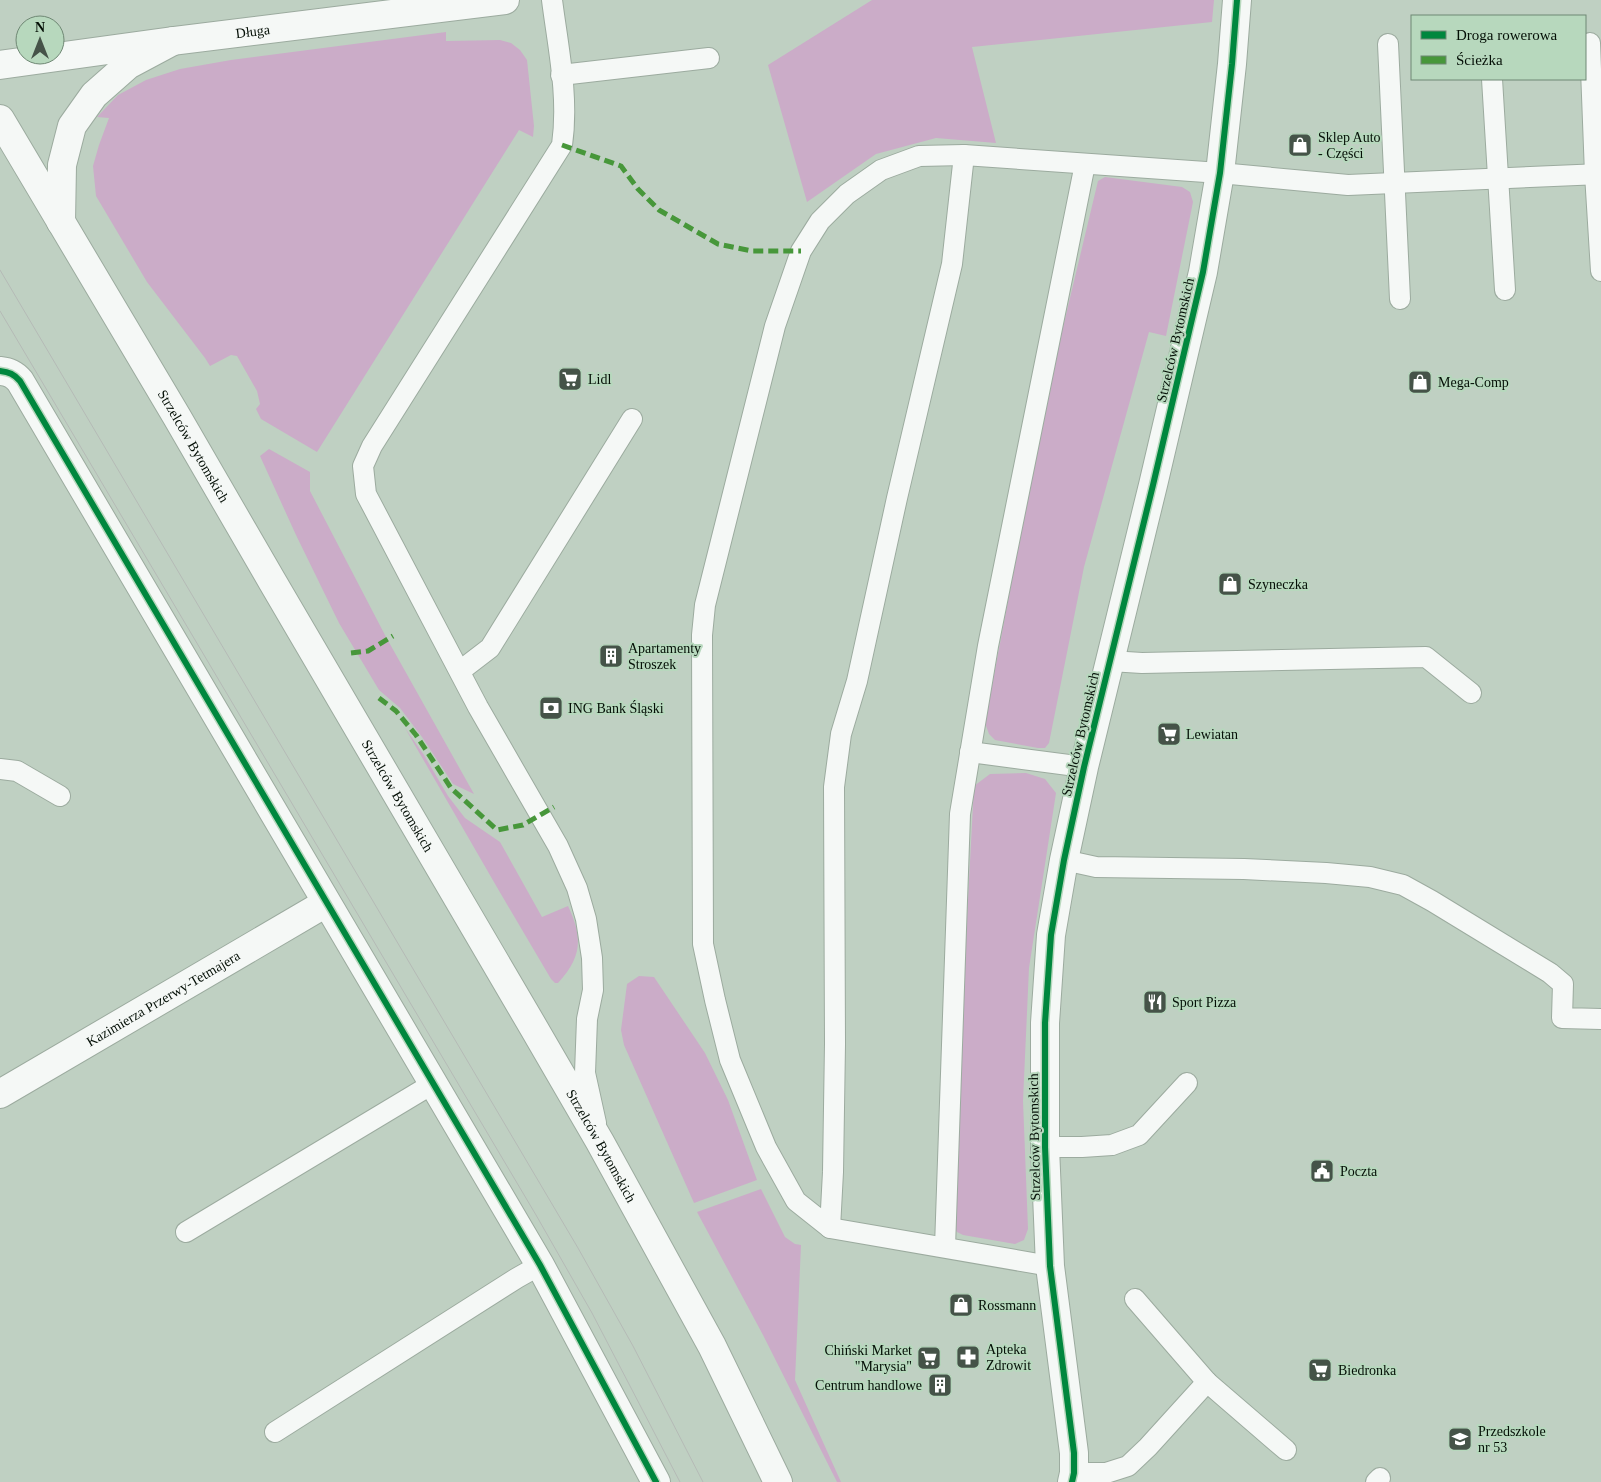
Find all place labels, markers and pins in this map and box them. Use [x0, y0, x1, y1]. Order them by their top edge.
place label: Sklep Auto - Części [1318, 130, 1381, 161]
shop icon: Sklep Auto - Części [1287, 132, 1313, 158]
supermarket icon: Lidl [557, 366, 583, 392]
shop icon: Mega-Comp [1407, 369, 1433, 395]
place label: Lidl [588, 372, 611, 387]
place label: Mega-Comp [1438, 375, 1509, 390]
shop icon: Szyneczka [1217, 571, 1243, 597]
place label: Szyneczka [1248, 577, 1309, 592]
place label: Apartamenty Stroszek [628, 641, 701, 672]
building icon: Apartamenty Stroszek [598, 643, 624, 669]
bank icon: ING Bank Śląski [538, 695, 564, 721]
place label: ING Bank Śląski [568, 700, 664, 716]
supermarket icon: Lewiatan [1156, 721, 1182, 747]
place label: Lewiatan [1186, 727, 1238, 742]
restaurant icon: Sport Pizza [1142, 989, 1168, 1015]
place label: Sport Pizza [1172, 995, 1237, 1010]
public building icon: Poczta [1309, 1158, 1335, 1184]
place label: Poczta [1340, 1164, 1378, 1179]
shop icon: Rossmann [948, 1292, 974, 1318]
place label: Rossmann [978, 1298, 1036, 1313]
place label: Apteka Zdrowit [986, 1342, 1031, 1373]
place label: Chiński Market "Marysia" [825, 1343, 912, 1374]
pharmacy icon: Apteka Zdrowit [955, 1344, 981, 1370]
supermarket icon: Chiński Market "Marysia" [916, 1345, 942, 1371]
supermarket icon: Biedronka [1307, 1357, 1333, 1383]
place label: Biedronka [1338, 1363, 1397, 1378]
building icon: Centrum handlowe [927, 1372, 953, 1398]
place label: Centrum handlowe [815, 1378, 922, 1393]
place label: Przedszkole nr 53 [1478, 1424, 1546, 1455]
school or university icon: Przedszkole nr 53 [1447, 1426, 1473, 1452]

